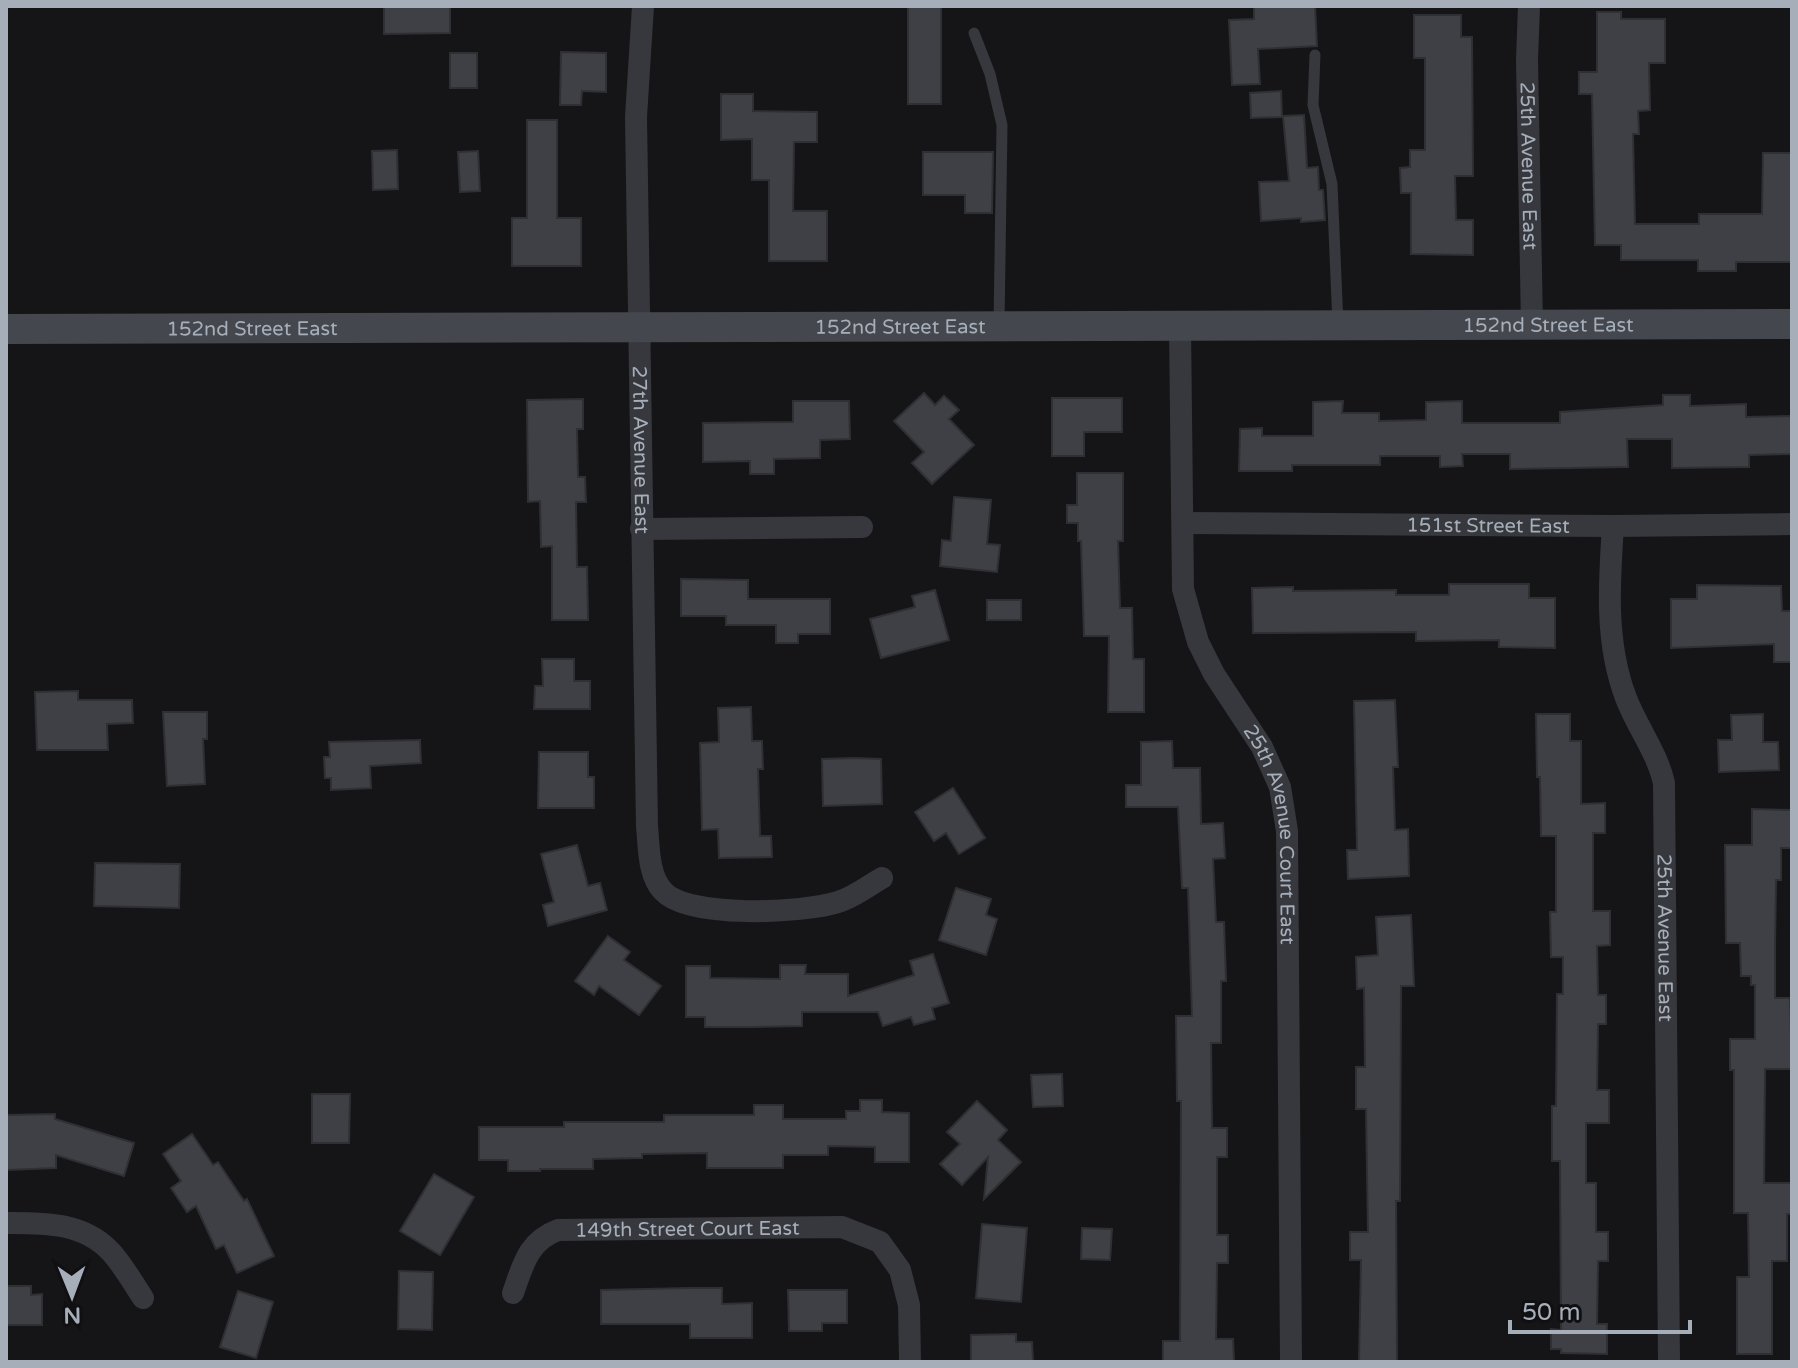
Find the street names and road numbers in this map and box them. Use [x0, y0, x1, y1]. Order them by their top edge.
street label: 25th Avenue East [1514, 82, 1542, 251]
street label: 152nd Street East [1462, 313, 1634, 338]
street label: 152nd Street East [814, 315, 986, 340]
street label: 152nd Street East [166, 317, 338, 342]
street label: 27th Avenue East [627, 366, 653, 534]
street label: 151st Street East [1406, 514, 1570, 539]
street label: 25th Avenue Court East [1238, 720, 1299, 945]
street label: 25th Avenue East [1652, 854, 1677, 1022]
street label: 149th Street Court East [575, 1216, 800, 1243]

